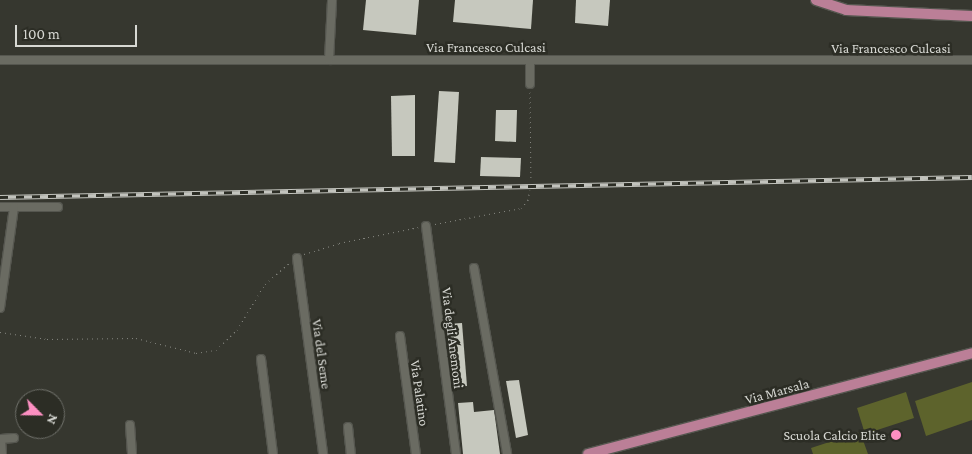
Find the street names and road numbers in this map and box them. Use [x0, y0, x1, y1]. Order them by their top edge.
street label: Via Francesco Culcasi [426, 39, 546, 55]
street label: Via Francesco Culcasi [831, 40, 951, 56]
street label: Via degli Anemoni [438, 286, 468, 390]
street label: Via del Seme [309, 318, 335, 390]
street label: Via Palatino [407, 359, 433, 427]
street label: Via Marsala [743, 374, 811, 408]

